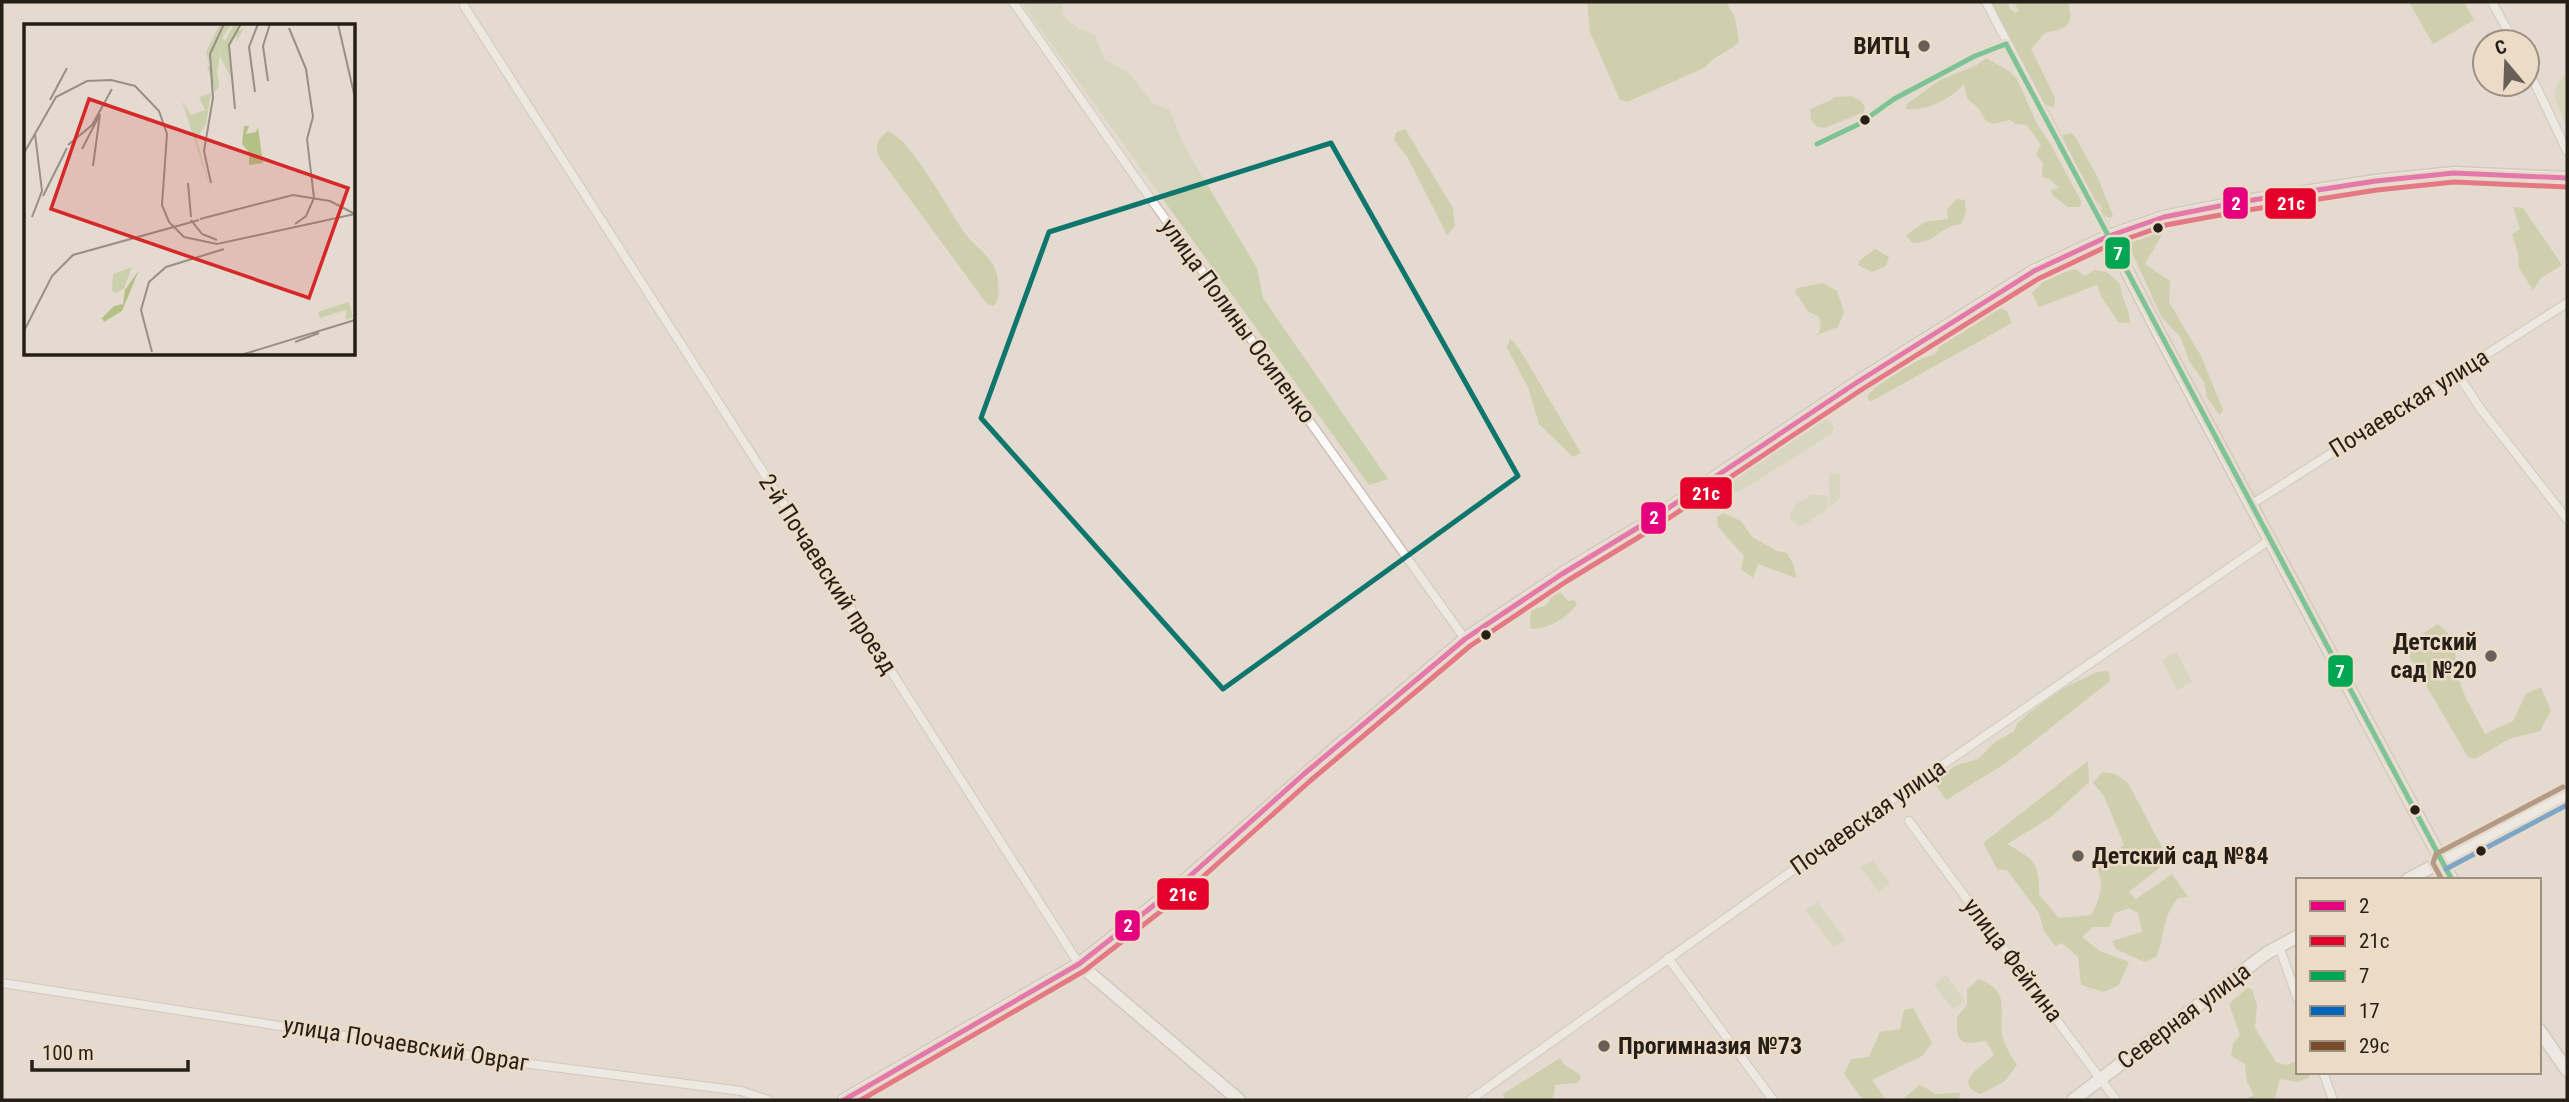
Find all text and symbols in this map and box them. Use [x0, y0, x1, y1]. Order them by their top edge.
inset map [24, 24, 355, 355]
north arrow [2471, 28, 2541, 98]
place label: ВИТЦ [1853, 32, 1910, 60]
text: С [2492, 35, 2510, 60]
marker: ВИТЦ [1916, 38, 1932, 54]
unlabelled marker [1858, 113, 1872, 127]
line badge: 2 [2222, 186, 2249, 220]
line badge: 21с [2264, 187, 2317, 220]
text: 2 [2231, 192, 2241, 215]
text: 21с [2277, 192, 2305, 215]
street label: улица Полины Осипенко [1154, 213, 1322, 429]
unlabelled marker [2151, 221, 2165, 235]
line badge: 7 [2104, 236, 2131, 270]
text: 7 [2113, 242, 2123, 265]
street label: Почаевская улица [2324, 343, 2494, 463]
street label: 2-й Почаевский проезд [753, 469, 903, 679]
line badge: 21с [1679, 476, 1733, 510]
text: 21с [1692, 482, 1720, 505]
line badge: 2 [1640, 501, 1667, 535]
text: 2 [1649, 506, 1659, 529]
unlabelled marker [1479, 628, 1493, 642]
place label: Детский сад №20 [2390, 628, 2477, 684]
marker: Детский сад №20 [2483, 648, 2499, 664]
line badge: 7 [2327, 654, 2354, 688]
text: 7 [2335, 660, 2345, 683]
street label: Почаевская улица [1785, 753, 1951, 881]
unlabelled marker [2408, 803, 2422, 817]
place label: Детский сад №84 [2092, 842, 2269, 870]
unlabelled marker [2474, 844, 2488, 858]
marker: Детский сад №84 [2070, 848, 2086, 864]
line badge: 21с [1156, 877, 1210, 911]
legend [2296, 878, 2541, 1074]
text: 21с [1169, 883, 1197, 906]
street label: улица Фейгина [1957, 892, 2069, 1028]
text: 2 [2359, 894, 2369, 918]
line badge: 2 [1114, 909, 1141, 942]
text: 2 [1123, 914, 1133, 937]
text: 21с [2359, 929, 2389, 953]
street label: Северная улица [2112, 957, 2256, 1075]
text: 7 [2359, 964, 2369, 988]
text: 17 [2359, 999, 2380, 1023]
street label: улица Почаевский Овраг [281, 1011, 531, 1077]
scale bar [32, 1028, 187, 1072]
place label: Прогимназия №73 [1618, 1032, 1802, 1060]
text: 29с [2359, 1034, 2389, 1058]
marker: Прогимназия №73 [1596, 1038, 1612, 1054]
text: 100 m [42, 1041, 94, 1065]

